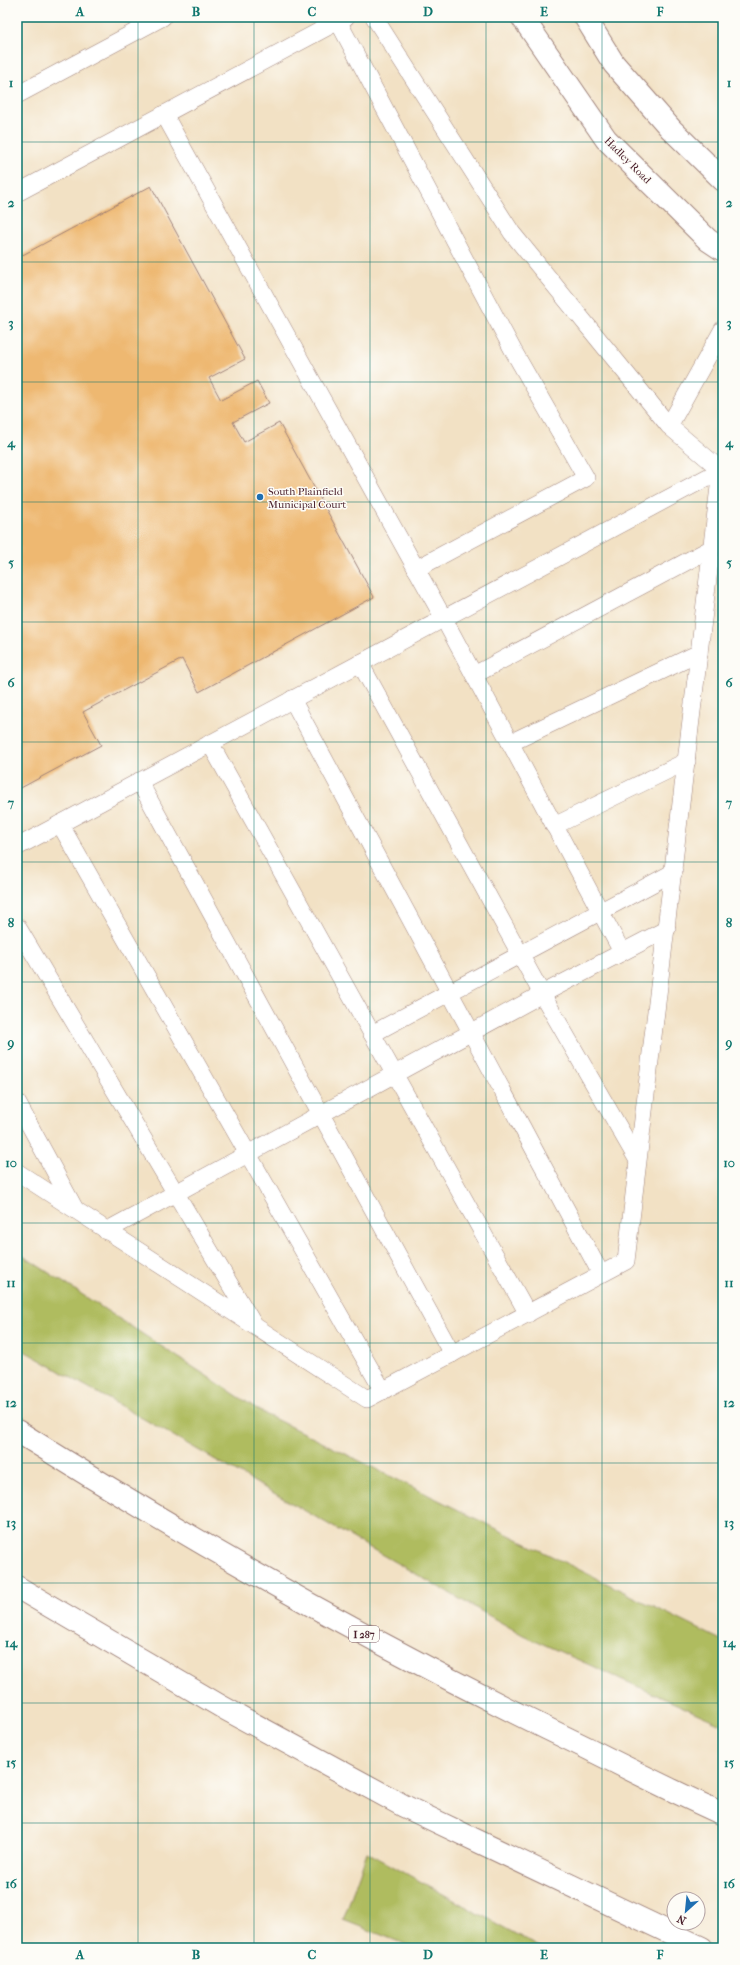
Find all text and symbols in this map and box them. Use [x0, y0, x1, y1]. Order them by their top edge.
text: A [75, 4, 85, 19]
text: B [192, 4, 201, 19]
text: C [308, 4, 317, 19]
text: D [423, 4, 433, 19]
text: E [540, 4, 548, 19]
text: F [656, 4, 664, 19]
text: 1 [9, 75, 14, 90]
text: 1 [727, 75, 732, 90]
street label: Hadley Road [602, 134, 654, 187]
text: 2 [8, 195, 15, 210]
text: 2 [726, 195, 733, 210]
text: 3 [8, 315, 14, 331]
text: 3 [726, 315, 732, 331]
text: 4 [6, 435, 16, 451]
text: 4 [724, 435, 734, 451]
place label: South Plainfield Municipal Court [268, 485, 346, 511]
marker: South Plainfield Municipal Court [255, 492, 265, 502]
text: 5 [8, 555, 14, 570]
text: 5 [726, 555, 732, 570]
text: 6 [7, 675, 15, 690]
text: 6 [725, 675, 733, 690]
text: 7 [7, 795, 15, 810]
text: 7 [725, 795, 733, 810]
text: 8 [8, 915, 15, 930]
text: 8 [726, 915, 733, 930]
text: 9 [7, 1035, 15, 1051]
text: 9 [725, 1035, 733, 1051]
text: 10 [5, 1155, 17, 1170]
text: 10 [723, 1155, 735, 1170]
text: 11 [6, 1275, 16, 1290]
text: 11 [724, 1275, 734, 1290]
text: 12 [5, 1395, 17, 1410]
text: 12 [723, 1395, 735, 1410]
text: 13 [6, 1515, 16, 1531]
text: 13 [724, 1515, 734, 1531]
road number: I 287 [349, 1626, 379, 1642]
text: 14 [5, 1635, 18, 1651]
text: 14 [723, 1635, 736, 1651]
text: 15 [6, 1755, 16, 1770]
text: 15 [724, 1755, 734, 1770]
text: 16 [5, 1876, 18, 1891]
text: 16 [723, 1876, 736, 1891]
north arrow [666, 1891, 706, 1931]
text: N [674, 1911, 688, 1927]
text: A [75, 1947, 85, 1962]
text: B [192, 1947, 201, 1962]
text: C [308, 1947, 317, 1962]
text: D [423, 1947, 433, 1962]
text: E [540, 1947, 548, 1962]
text: F [656, 1947, 664, 1962]

